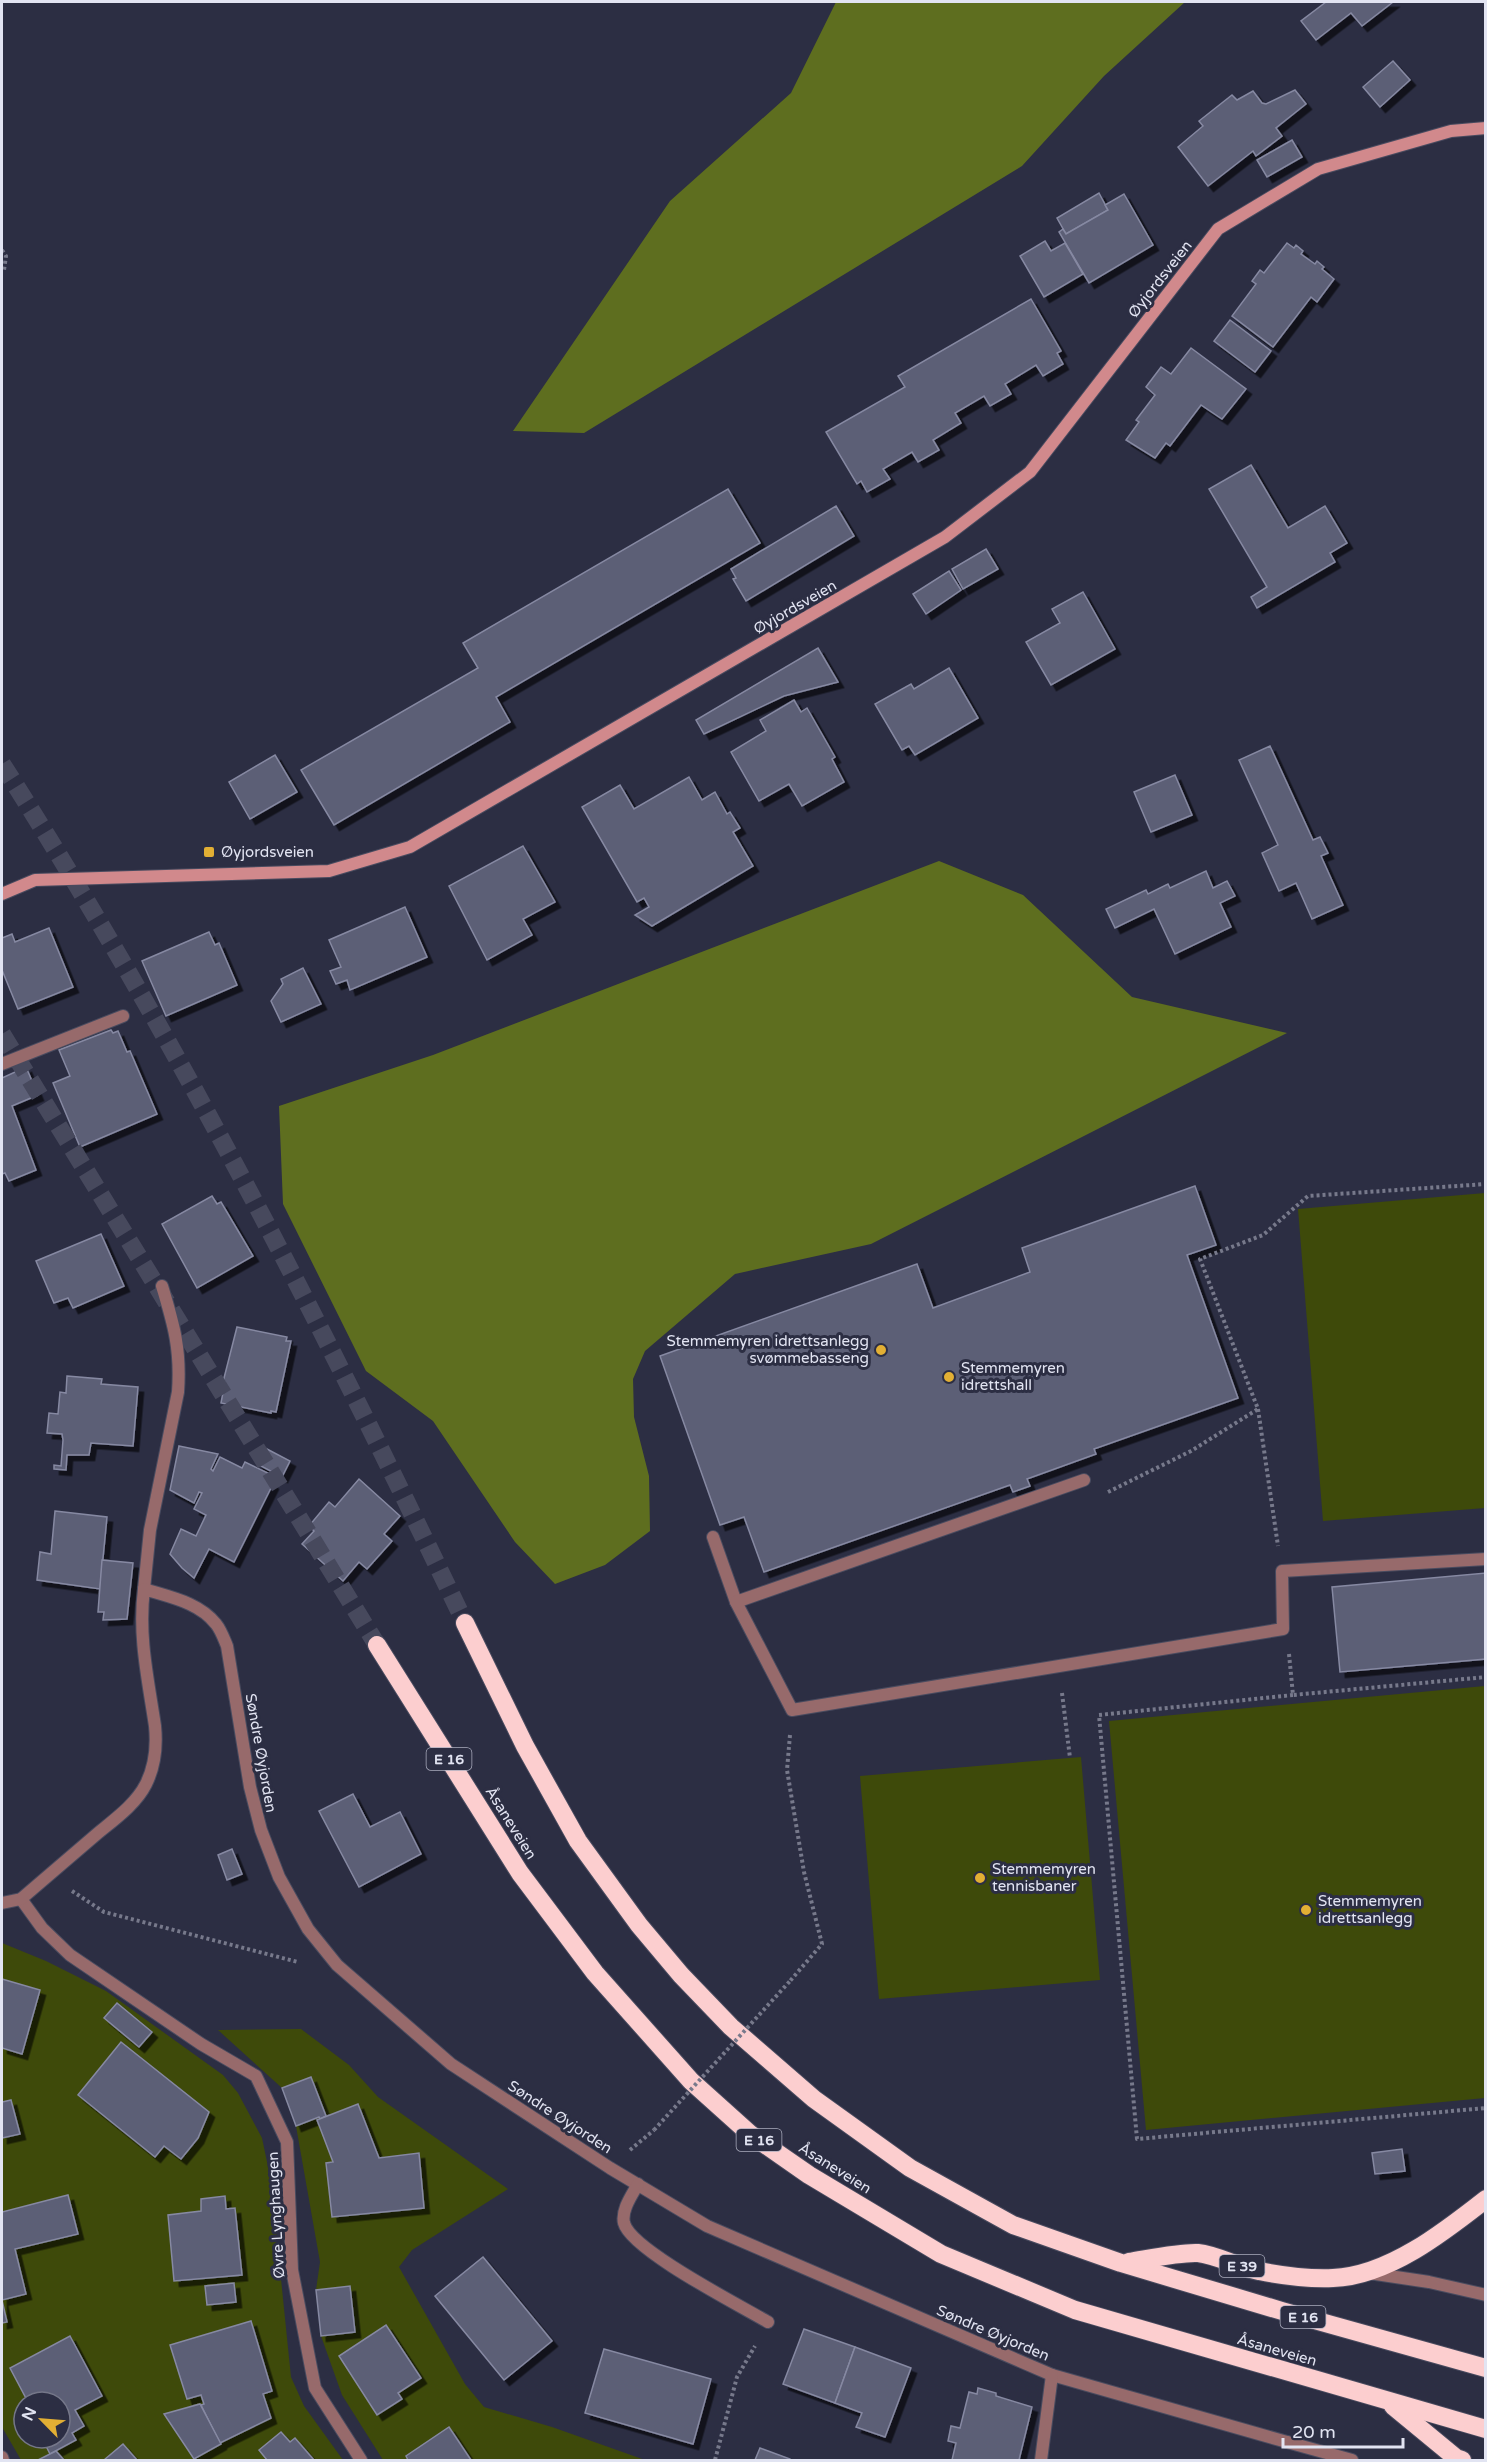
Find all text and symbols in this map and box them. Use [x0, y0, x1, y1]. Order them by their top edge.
street label: Øyjordsveien [1124, 237, 1196, 321]
street label: Øyjordsveien [750, 576, 840, 638]
place label: Øyjordsveien [221, 843, 314, 861]
marker: Øyjordsveien [202, 845, 216, 859]
place label: Stemmemyren idrettsanlegg svømmebasseng [667, 1332, 869, 1367]
marker: Stemmemyren idrettsanlegg svømmebasseng [874, 1343, 888, 1357]
place label: Stemmemyren idrettshall [961, 1359, 1065, 1394]
marker: Stemmemyren idrettshall [942, 1370, 956, 1384]
street label: Søndre Øyjorden [242, 1692, 280, 1814]
road number: E 16 [426, 1748, 472, 1770]
street label: Åsaneveien [482, 1783, 540, 1863]
place label: Stemmemyren tennisbaner [992, 1860, 1096, 1895]
marker: Stemmemyren tennisbaner [973, 1871, 987, 1885]
place label: Stemmemyren idrettsanlegg [1318, 1892, 1422, 1927]
marker: Stemmemyren idrettsanlegg [1299, 1903, 1313, 1917]
street label: Søndre Øyjorden [505, 2077, 615, 2157]
road number: E 16 [736, 2129, 782, 2151]
street label: Åsaneveien [795, 2139, 875, 2197]
street label: Øvre Lynghaugen [264, 2151, 288, 2279]
road number: E 39 [1220, 2255, 1264, 2277]
street label: Søndre Øyjorden [934, 2301, 1052, 2365]
road number: E 16 [1280, 2306, 1326, 2328]
street label: Åsaneveien [1235, 2330, 1319, 2370]
north arrow [12, 2390, 72, 2450]
text: N [18, 2404, 41, 2424]
scale bar [1283, 2411, 1403, 2449]
text: 20 m [1292, 2421, 1336, 2443]

